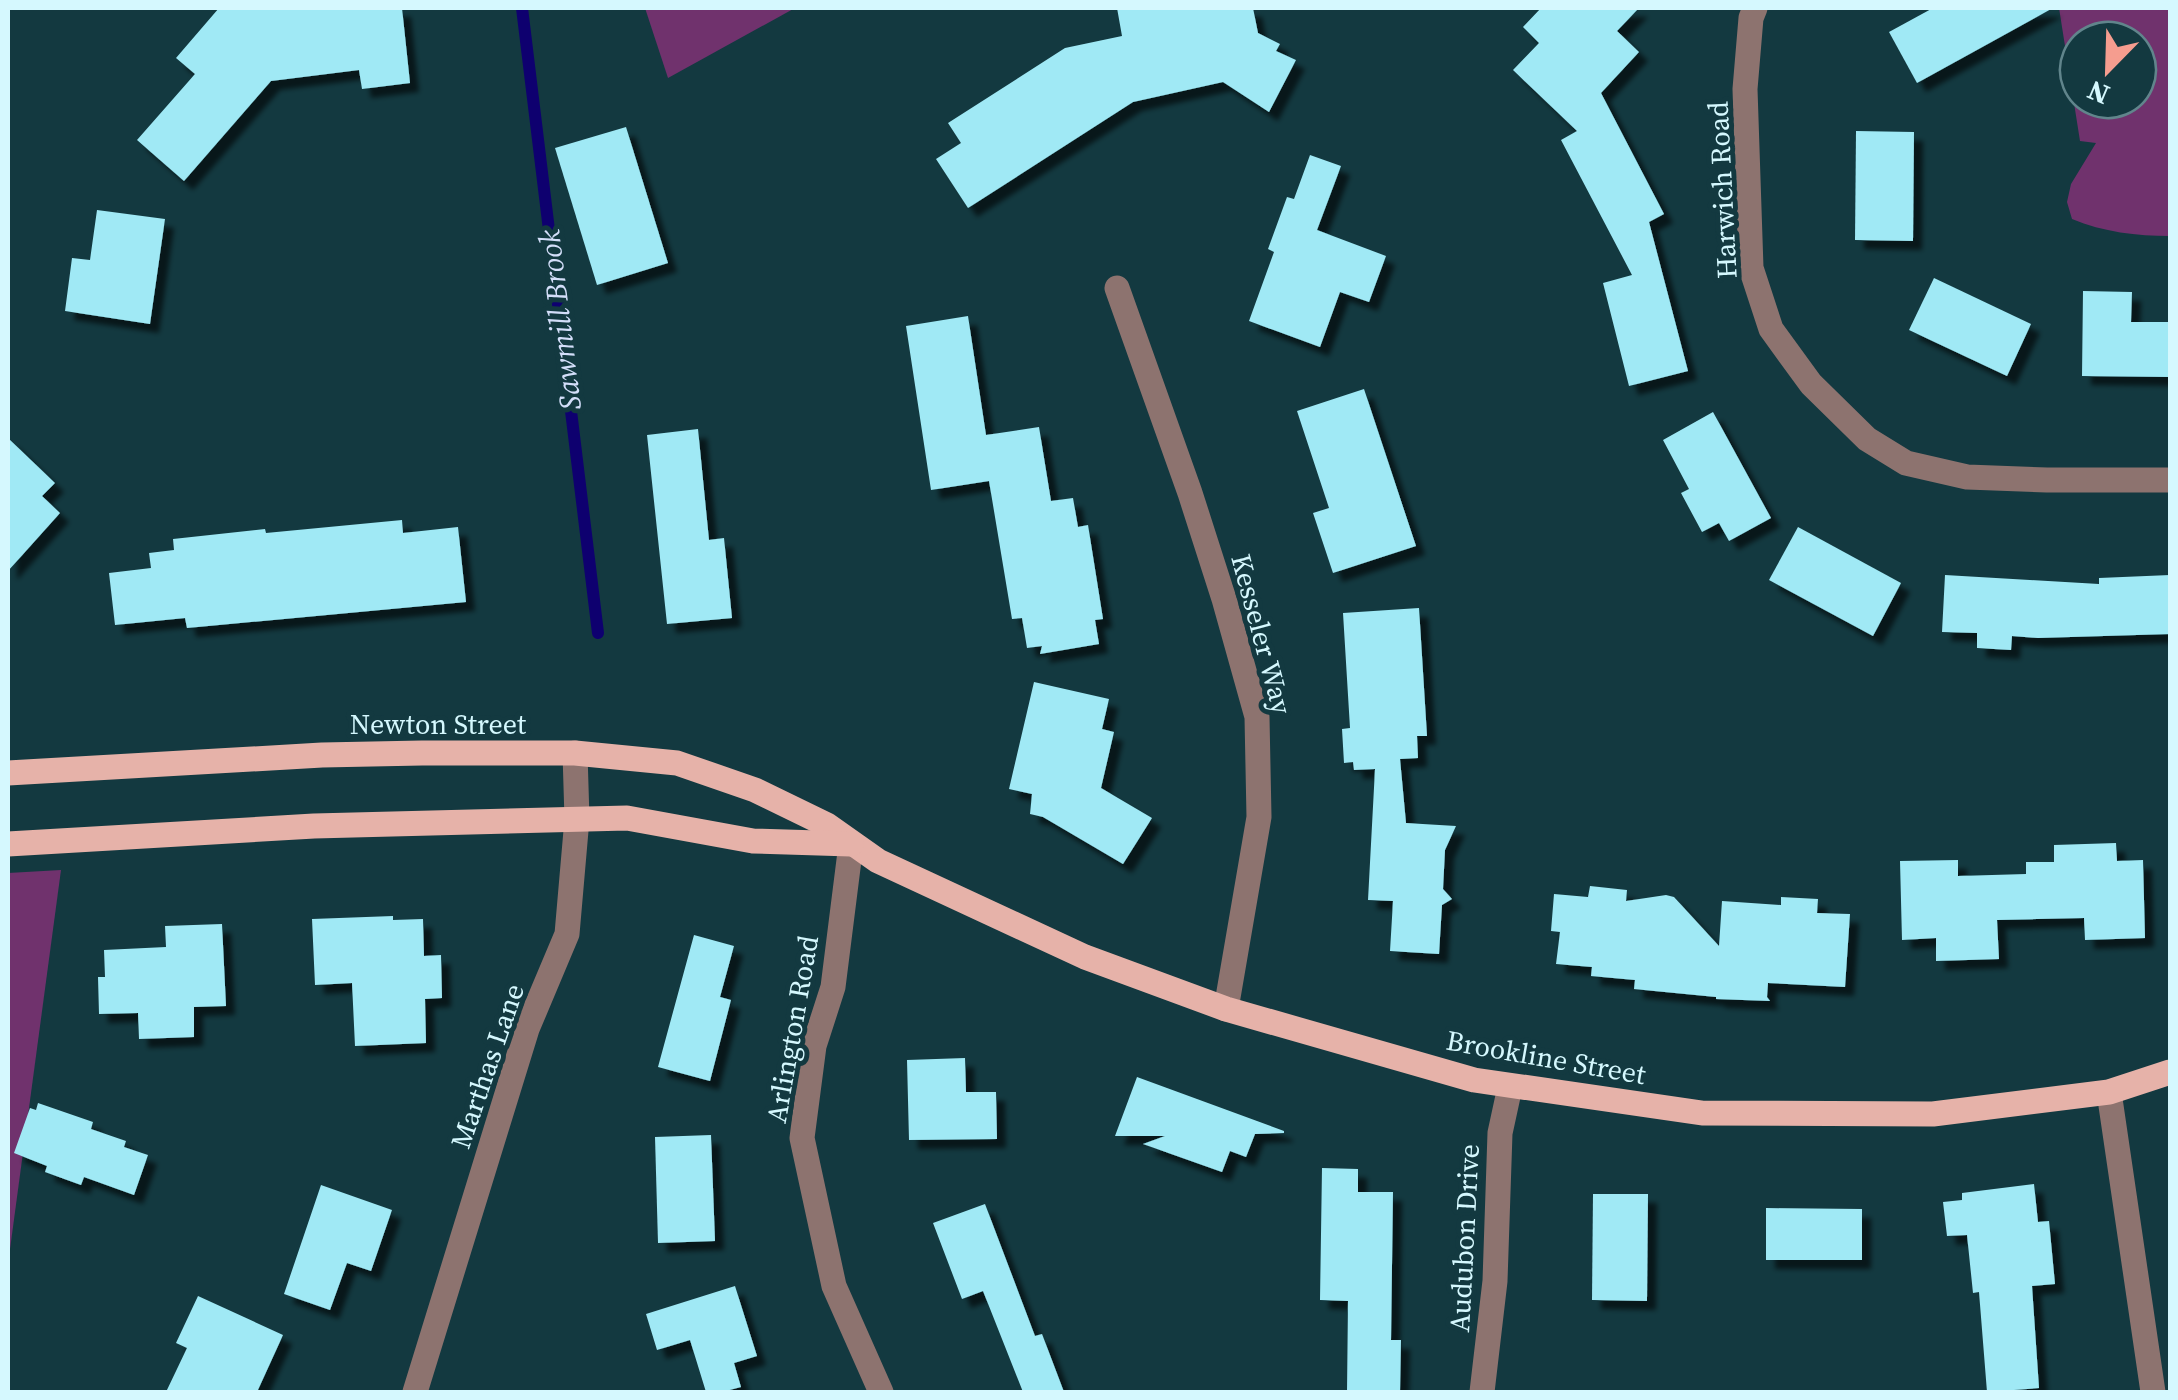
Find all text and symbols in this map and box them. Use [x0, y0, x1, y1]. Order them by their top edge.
north arrow [2058, 20, 2158, 120]
text: N [2081, 72, 2115, 114]
street label: Harwich Road [1698, 100, 1746, 280]
water label: Sawmill Brook [528, 227, 591, 413]
street label: Kesseler Way [1222, 550, 1302, 719]
street label: Newton Street [350, 705, 527, 743]
street label: Arlington Road [757, 932, 827, 1126]
street label: Marthas Lane [441, 978, 533, 1154]
street label: Brookline Street [1443, 1021, 1650, 1093]
street label: Audubon Drive [1440, 1143, 1488, 1333]

